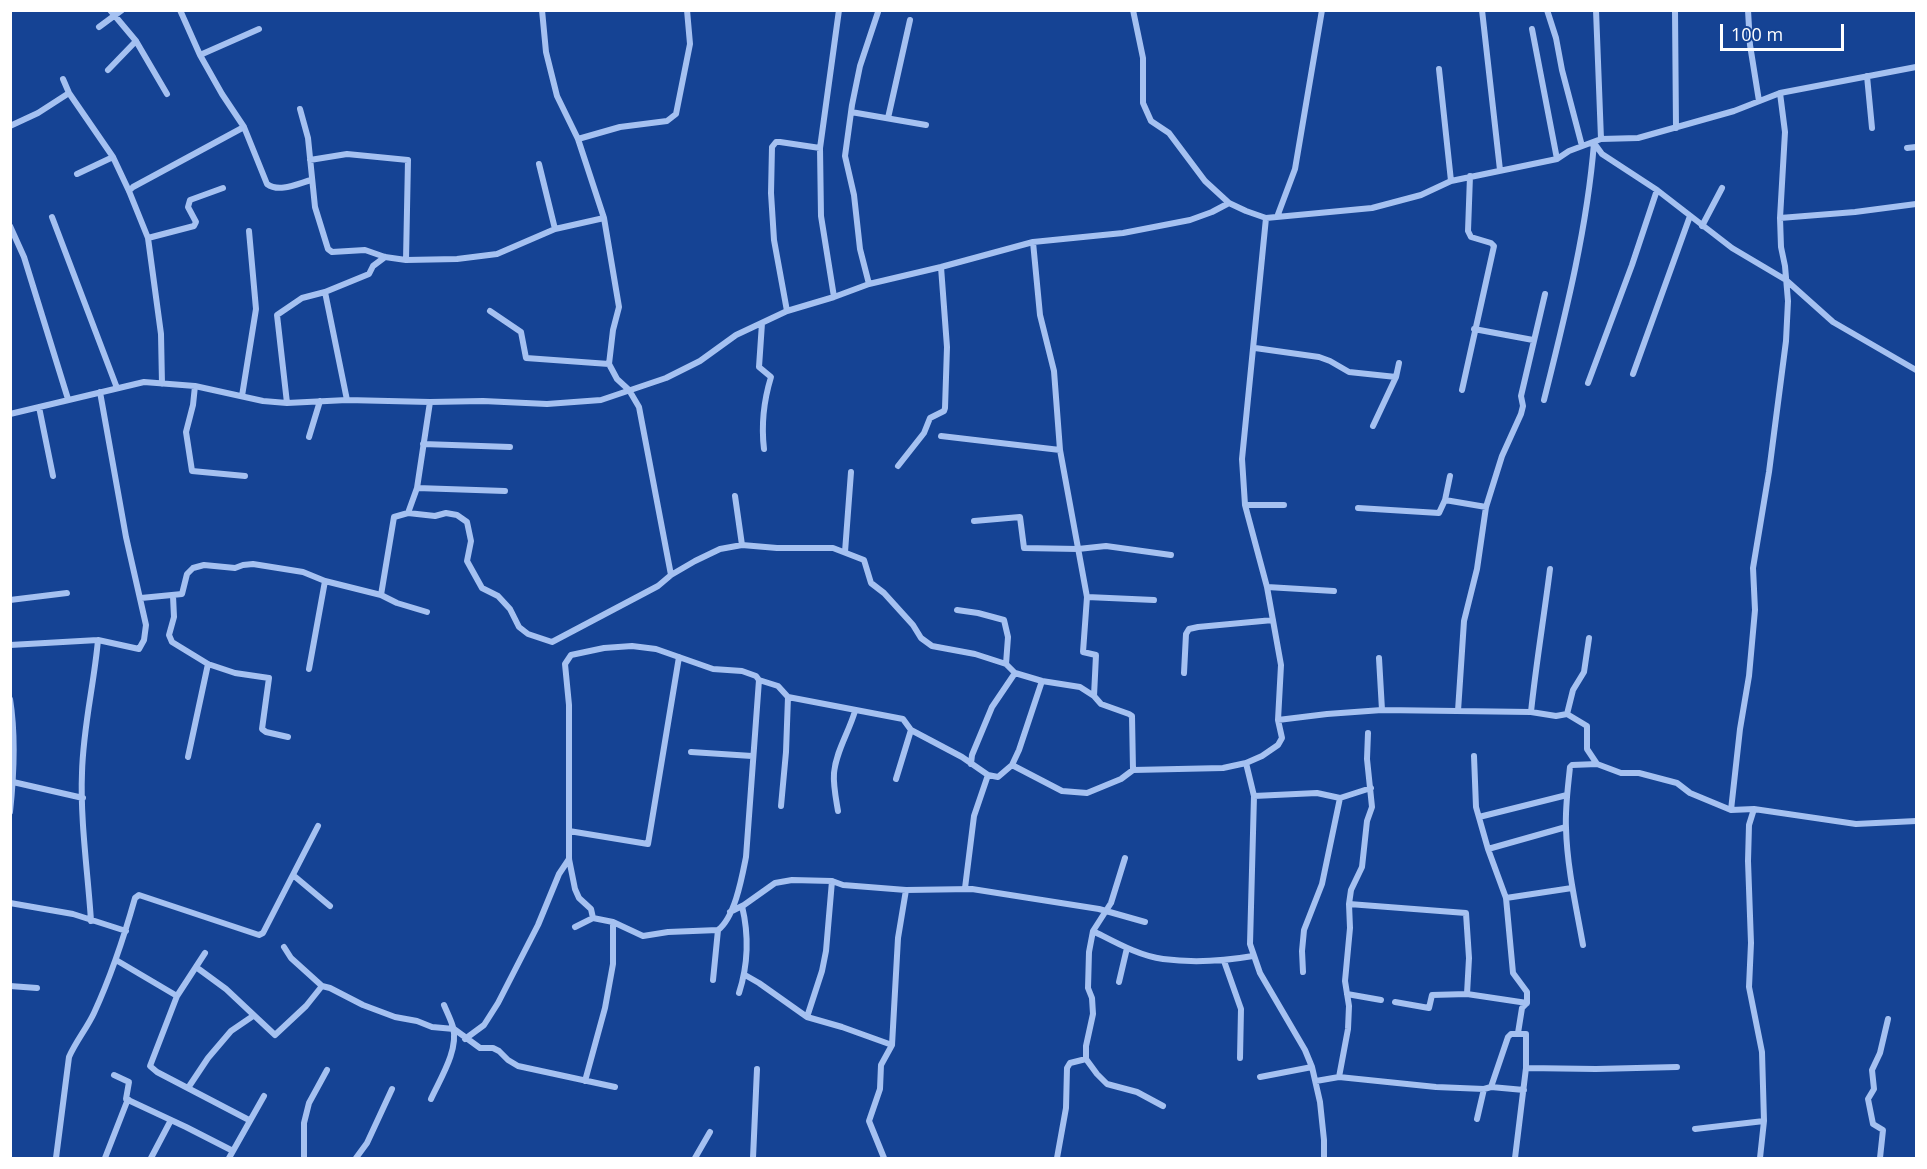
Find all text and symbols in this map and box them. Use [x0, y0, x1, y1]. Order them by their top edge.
scale bar [1723, 12, 1848, 50]
text: 100 m [1731, 22, 1783, 46]

